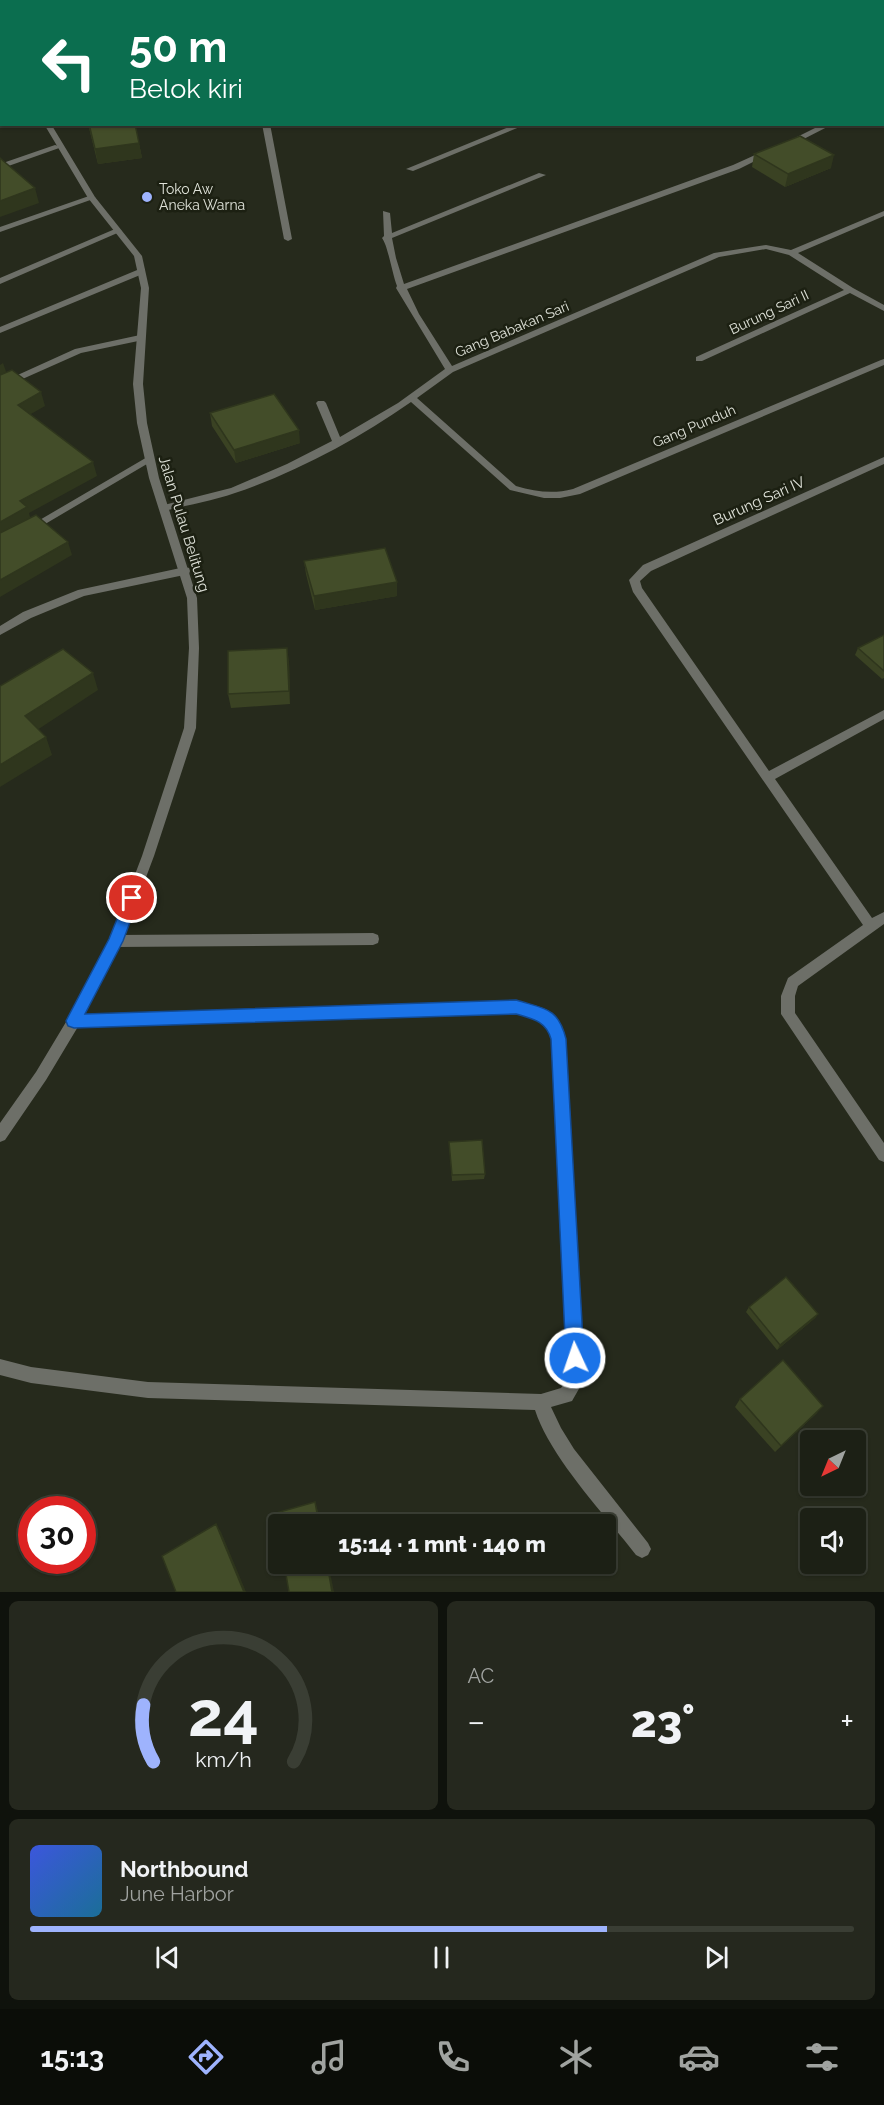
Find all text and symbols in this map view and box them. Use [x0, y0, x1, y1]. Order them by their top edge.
text: 50 m [129, 23, 227, 72]
icon: left [30, 24, 108, 102]
text: Belok kiri [129, 73, 243, 104]
place label: Toko Aw Aneka Warna [159, 181, 245, 213]
marker: Toko Aw Aneka Warna [140, 190, 154, 204]
street label: Burung Sari II [727, 287, 811, 337]
street label: Gang Babakan Sari [453, 298, 571, 360]
street label: Gang Punduh [650, 401, 738, 451]
street label: Jalan Pulau Belitung [155, 454, 213, 594]
street label: Burung Sari IV [710, 473, 808, 529]
pin [106, 872, 157, 923]
icon: arrive [115, 881, 148, 914]
position arrow [543, 1326, 607, 1390]
north arrow [800, 1430, 866, 1496]
map controls [800, 1430, 866, 1574]
speed limit sign: 30 [18, 1496, 96, 1574]
button: sound [800, 1508, 866, 1574]
text: 15:14 · 1 mnt · 140 m [338, 1531, 546, 1557]
text: AC [468, 1664, 494, 1688]
text: 24 [188, 1677, 259, 1751]
text: 23° [631, 1695, 695, 1748]
text: − [468, 1702, 485, 1741]
text: + [840, 1702, 854, 1741]
text: km/h [195, 1748, 252, 1773]
text: Northbound [120, 1856, 249, 1882]
text: June Harbor [120, 1882, 234, 1906]
icon: previous [151, 1941, 184, 1974]
icon: pause [425, 1941, 458, 1974]
icon: next [700, 1941, 733, 1974]
icon: directions [185, 2036, 227, 2078]
icon: music [308, 2036, 350, 2078]
icon: phone [432, 2036, 474, 2078]
icon: climate [555, 2036, 597, 2078]
icon: car [678, 2036, 720, 2078]
icon: filters [801, 2036, 843, 2078]
text: 15:13 [41, 2042, 104, 2073]

